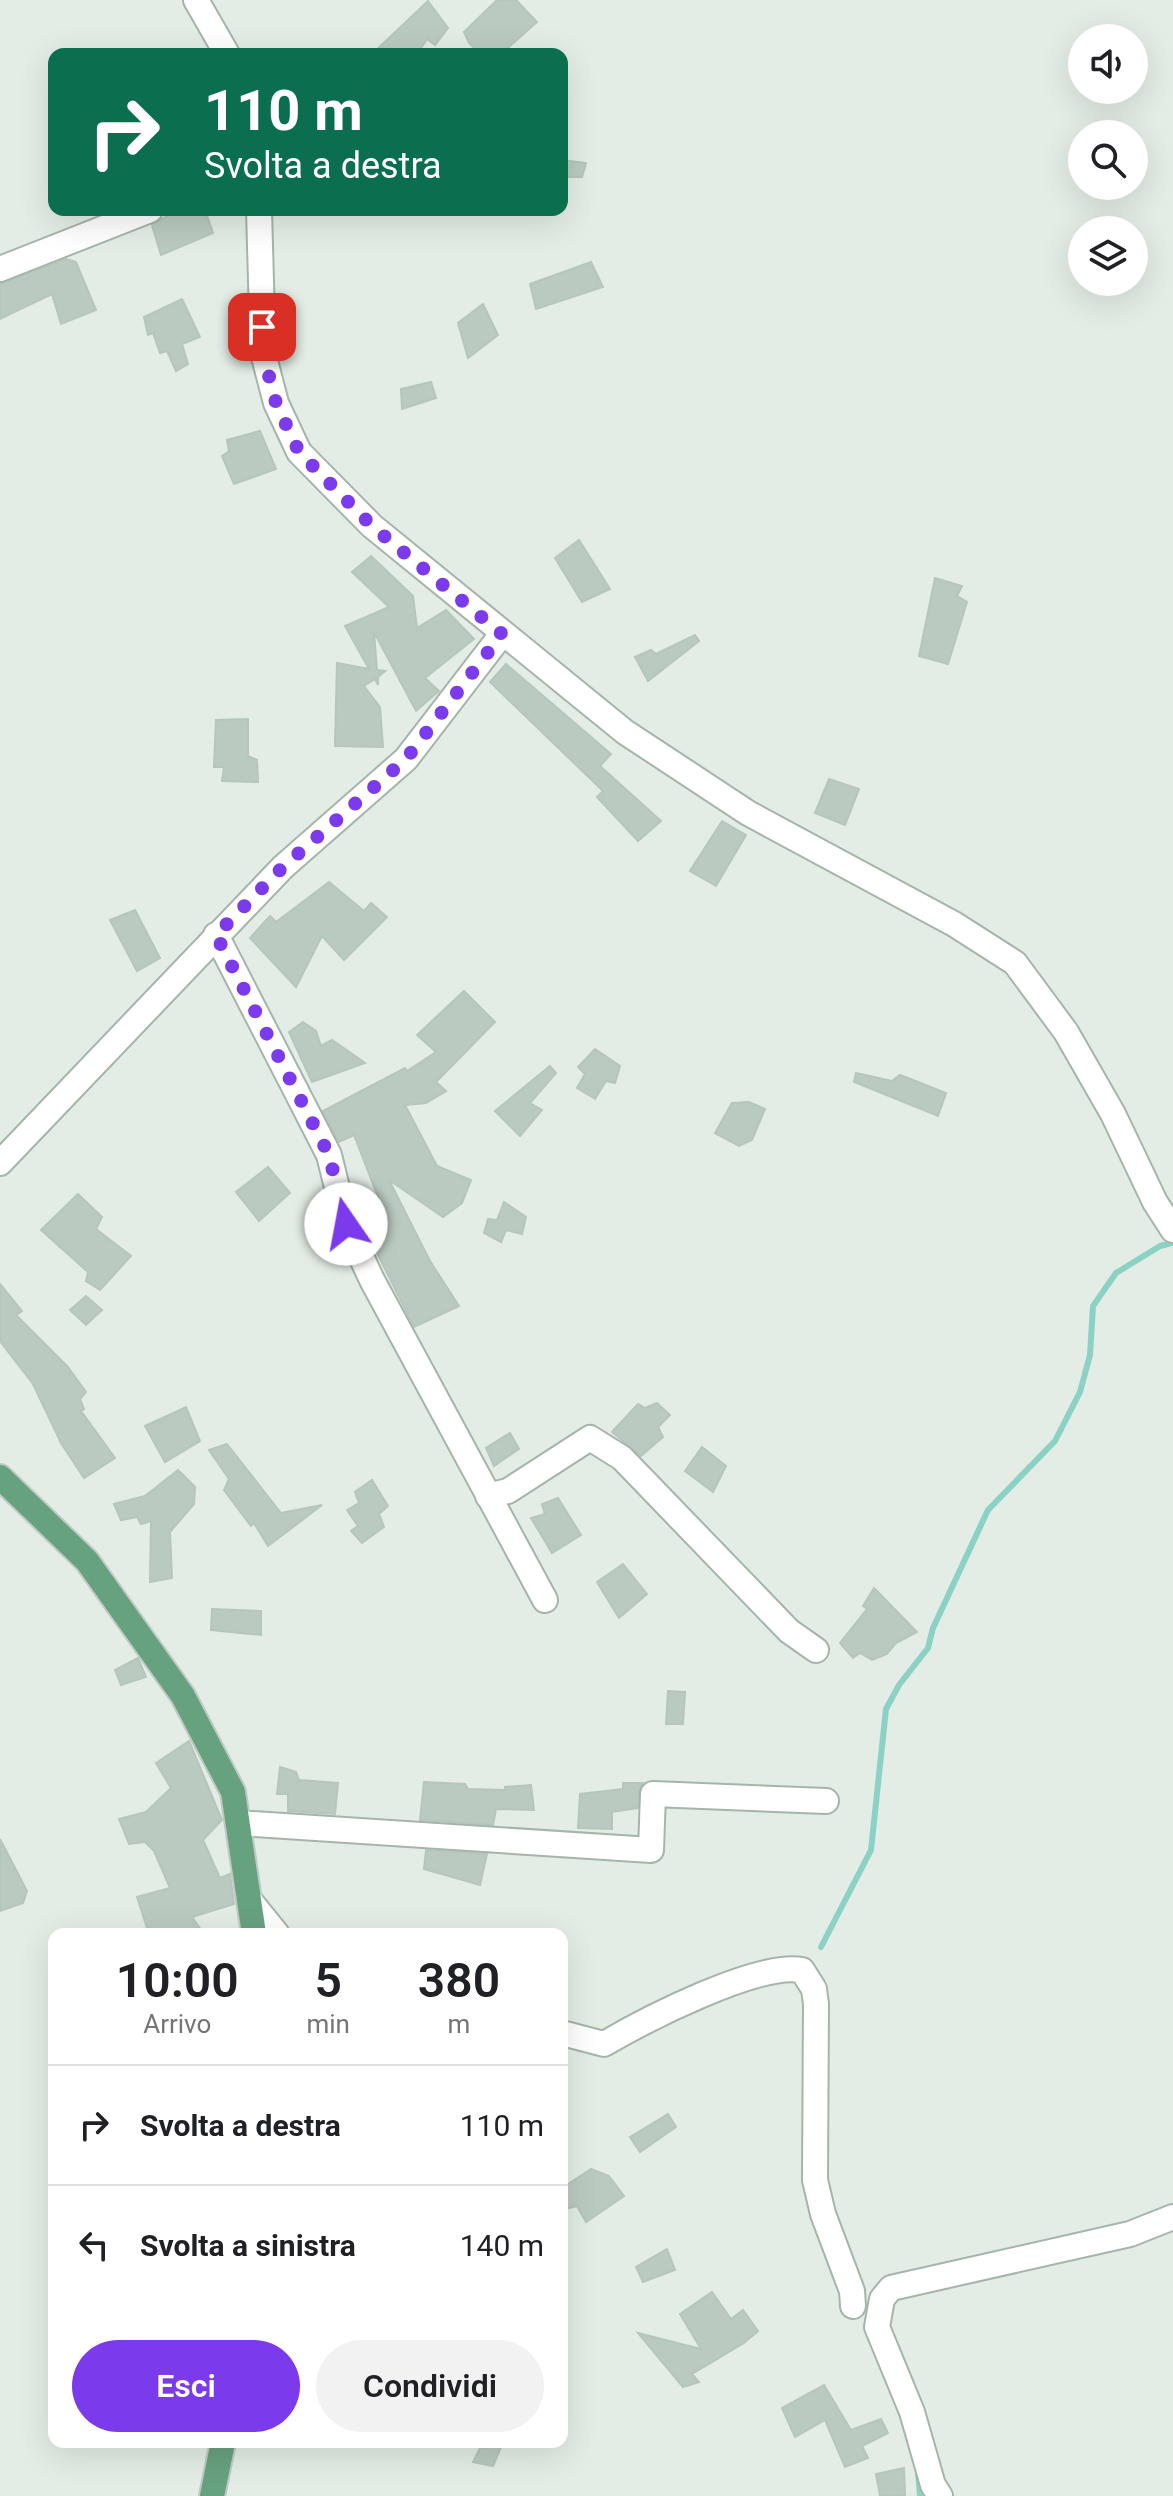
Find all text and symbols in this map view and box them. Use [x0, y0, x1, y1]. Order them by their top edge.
map controls [1068, 24, 1148, 296]
button: sound [1068, 24, 1148, 104]
text: 110 m [204, 78, 363, 144]
icon: right [72, 80, 176, 184]
button: search [1068, 120, 1148, 200]
text: Svolta a destra [204, 145, 441, 187]
button: layers [1068, 216, 1148, 296]
pin [228, 293, 296, 361]
icon: arrive [240, 305, 284, 349]
position arrow [304, 1182, 388, 1266]
text: 10:00 [116, 1952, 239, 2009]
text: 5 [315, 1952, 342, 2009]
text: 380 [418, 1952, 500, 2009]
text: Arrivo [143, 2009, 211, 2039]
text: min [306, 2009, 350, 2039]
text: m [448, 2009, 470, 2039]
icon: right [72, 2103, 116, 2147]
text: Svolta a destra [140, 2108, 341, 2143]
text: 110 m [460, 2108, 544, 2143]
icon: left [72, 2223, 116, 2267]
text: Svolta a sinistra [140, 2228, 356, 2263]
text: 140 m [460, 2228, 544, 2263]
button: Esci [72, 2340, 300, 2432]
button: Condividi [316, 2340, 544, 2432]

